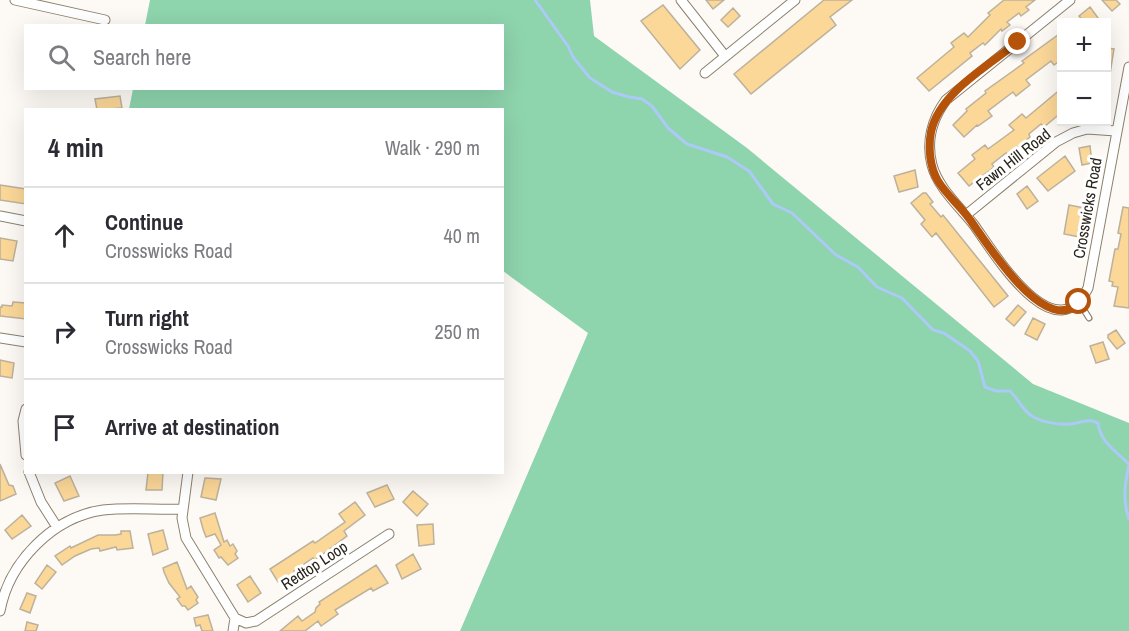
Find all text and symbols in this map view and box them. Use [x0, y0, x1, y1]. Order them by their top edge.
map controls [1057, 18, 1111, 126]
button: + [1057, 18, 1111, 72]
search box [24, 24, 504, 90]
route end [1004, 28, 1030, 54]
icon: search [45, 41, 78, 74]
text: Search here [93, 42, 191, 72]
button: − [1057, 72, 1111, 126]
street label: Fawn Hill Road [971, 123, 1055, 195]
text: 4 min [48, 130, 104, 165]
text: Walk · 290 m [385, 134, 480, 161]
street label: Crosswicks Road [1067, 156, 1107, 260]
text: Continue [105, 207, 183, 237]
icon: ahead [48, 219, 81, 252]
text: 40 m [444, 222, 480, 249]
text: Crosswicks Road [105, 237, 233, 264]
route start [1065, 288, 1091, 314]
text: Turn right [105, 303, 189, 333]
icon: right [48, 315, 81, 348]
text: 250 m [434, 318, 480, 345]
text: Crosswicks Road [105, 333, 233, 360]
icon: arrive [48, 411, 81, 444]
text: Arrive at destination [105, 412, 279, 442]
street label: Redtop Loop [276, 535, 352, 595]

